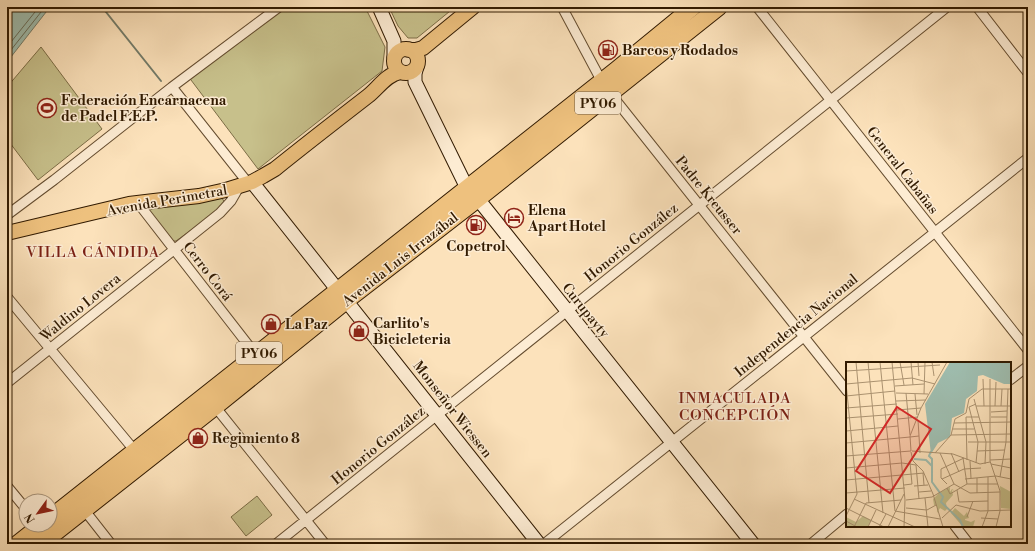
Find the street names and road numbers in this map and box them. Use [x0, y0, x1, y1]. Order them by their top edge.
road number: PY06 [575, 92, 621, 114]
street label: General Cabañas [862, 123, 942, 218]
street label: Padre Kreusser [671, 153, 746, 239]
street label: Avenida Perimetral [105, 182, 229, 221]
street label: Honorio González [581, 199, 682, 286]
street label: Avenida Luis Irrazábal [338, 209, 462, 311]
street label: Cerro Corá [179, 238, 236, 306]
street label: Waldino Lovera [36, 269, 125, 346]
street label: Independencia Nacional [731, 270, 862, 381]
street label: Curupayty [558, 279, 613, 342]
road number: PY06 [236, 342, 282, 364]
street label: Monseñor Wiessen [409, 357, 496, 462]
street label: Honorio González [328, 402, 429, 489]

